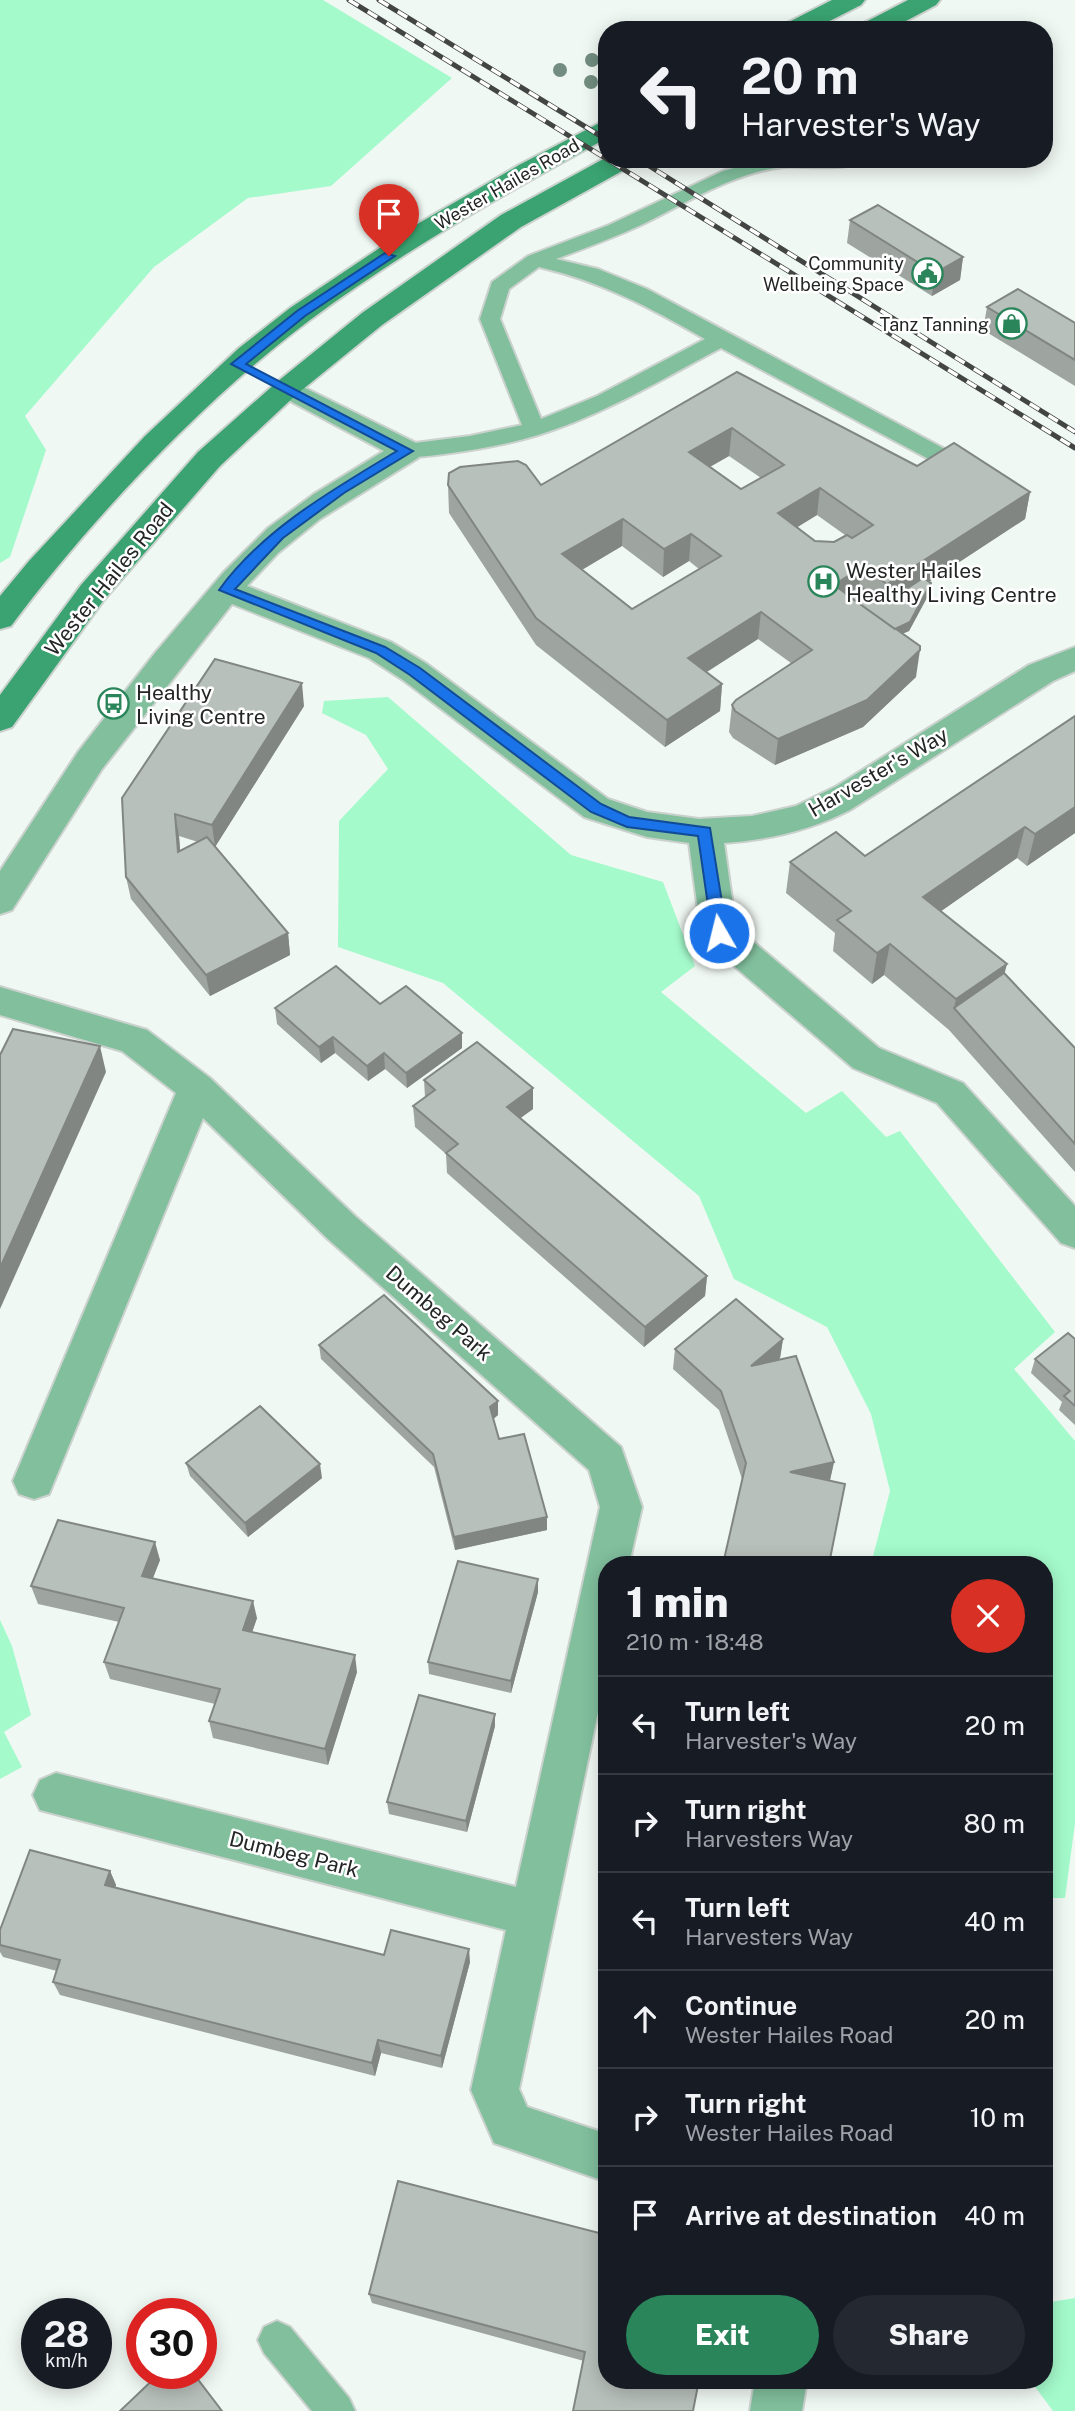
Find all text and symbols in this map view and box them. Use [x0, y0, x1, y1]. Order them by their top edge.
text: 20 m [741, 47, 859, 105]
icon: left [626, 49, 717, 140]
text: Harvester's Way [741, 106, 981, 143]
street label: Wester Hailes Road [431, 134, 583, 234]
pin [359, 184, 419, 256]
icon: arrive [370, 195, 408, 233]
place label: Community Wellbeing Space [763, 253, 904, 295]
public building icon: Community Wellbeing Space [910, 256, 944, 290]
shop icon: Tanz Tanning [995, 307, 1029, 341]
place label: Tanz Tanning [880, 314, 989, 335]
street label: Wester Hailes Road [39, 497, 179, 661]
place label: Wester Hailes Healthy Living Centre [846, 558, 1057, 607]
hospital icon: Wester Hailes Healthy Living Centre [806, 565, 840, 599]
place label: Healthy Living Centre [136, 680, 266, 729]
bus stop icon: Healthy Living Centre [96, 687, 130, 721]
street label: Harvester's Way [804, 722, 952, 822]
position arrow [682, 896, 756, 970]
street label: Dumbeg Park [381, 1260, 497, 1366]
text: 1 min [626, 1577, 729, 1626]
button: close [951, 1579, 1025, 1653]
text: 210 m · 18:48 [626, 1628, 764, 1655]
text: Turn left [685, 1696, 790, 1727]
icon: left [626, 1706, 664, 1744]
text: 20 m [965, 1710, 1025, 1741]
text: Harvester's Way [685, 1727, 857, 1754]
text: Turn right [685, 1794, 807, 1825]
icon: right [626, 1804, 664, 1842]
text: 80 m [964, 1808, 1025, 1839]
text: Harvesters Way [685, 1825, 853, 1852]
street label: Dumbeg Park [227, 1826, 361, 1882]
text: Turn left [685, 1892, 790, 1923]
icon: left [626, 1902, 664, 1940]
text: 40 m [964, 1906, 1025, 1937]
text: Harvesters Way [685, 1923, 853, 1950]
text: Continue [685, 1990, 797, 2021]
icon: ahead [626, 2000, 664, 2038]
text: 20 m [965, 2004, 1025, 2035]
text: Wester Hailes Road [685, 2021, 894, 2048]
text: Turn right [685, 2088, 807, 2119]
icon: right [626, 2098, 664, 2136]
text: 10 m [970, 2102, 1025, 2133]
text: Wester Hailes Road [685, 2119, 894, 2146]
icon: arrive [626, 2196, 664, 2234]
text: Arrive at destination [685, 2200, 937, 2231]
text: 40 m [964, 2200, 1025, 2231]
button: Exit [626, 2295, 819, 2375]
button: Share [833, 2295, 1025, 2375]
speed limit sign: 30 [126, 2298, 217, 2389]
text: 28 [44, 2314, 89, 2355]
text: km/h [45, 2350, 88, 2371]

